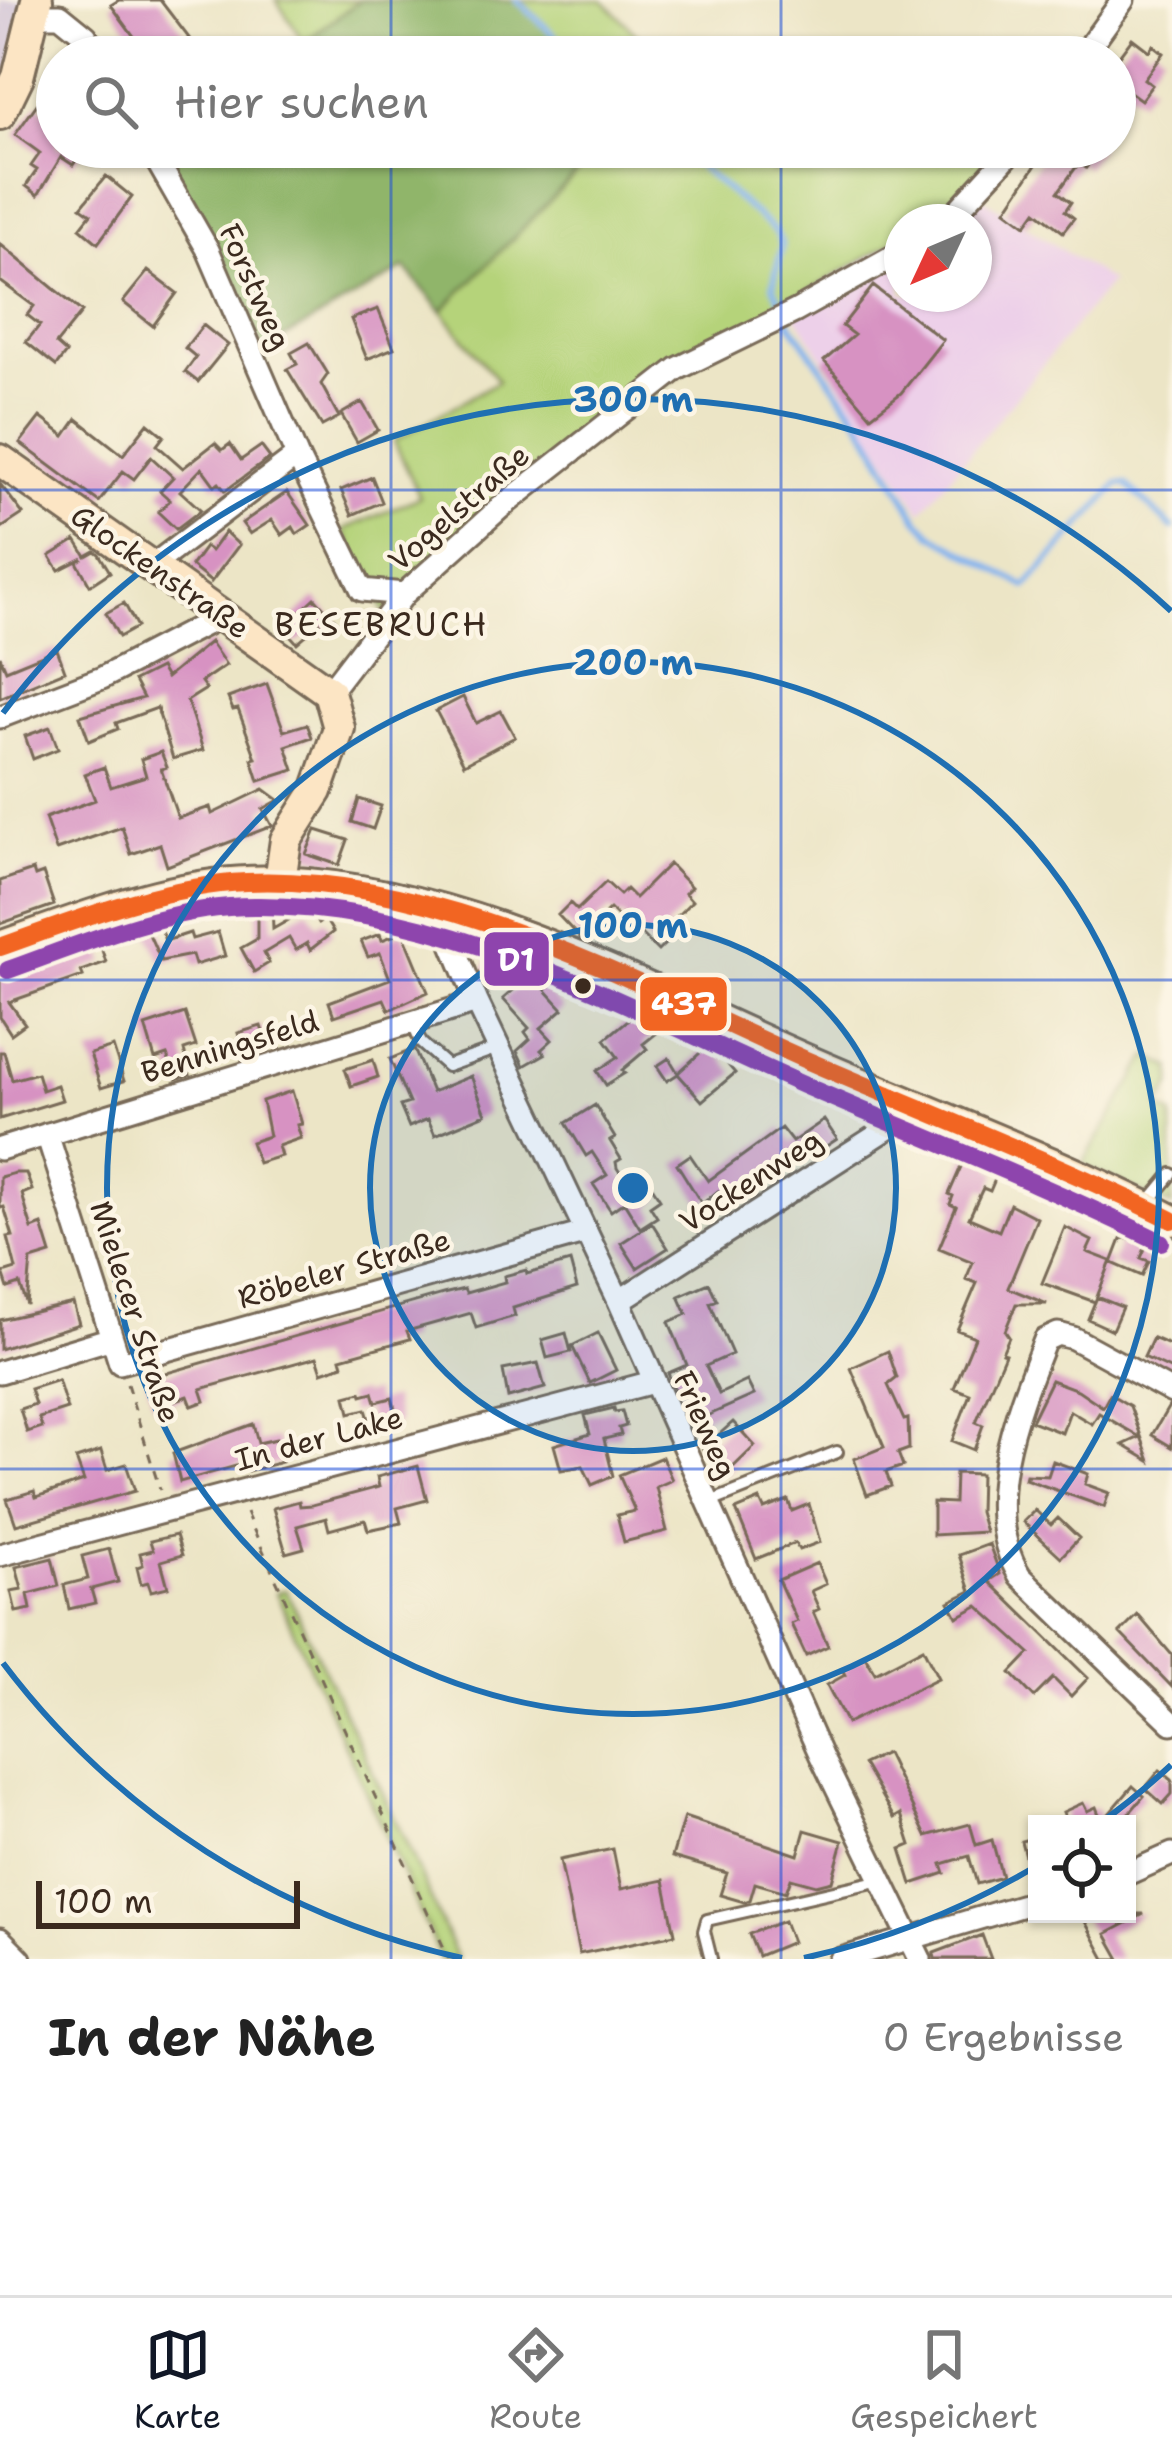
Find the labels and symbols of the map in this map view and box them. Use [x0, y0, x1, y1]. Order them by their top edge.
north arrow [884, 204, 992, 312]
street label: Forstweg [209, 217, 302, 357]
text: 300 m [573, 375, 693, 424]
street label: Vogelstraße [379, 435, 538, 580]
street label: Glockenstraße [63, 495, 258, 648]
district label: BESEBRUCH [275, 602, 489, 647]
text: 200 m [573, 638, 693, 687]
text: 100 m [578, 901, 689, 950]
line badge: D1 [482, 930, 551, 988]
text: D1 [497, 937, 535, 982]
unlabelled marker [572, 975, 594, 997]
line badge: 437 [638, 975, 729, 1033]
text: 437 [651, 981, 717, 1026]
street label: Benningsfeld [136, 1000, 323, 1093]
street label: Vockenweg [671, 1119, 830, 1242]
centre of rings [612, 1167, 654, 1209]
street label: Mielecer Straße [80, 1196, 191, 1428]
street label: Röbeler Straße [233, 1219, 455, 1318]
street label: Frieweg [664, 1364, 747, 1485]
street label: In der Lake [231, 1396, 407, 1481]
scale bar [36, 1875, 300, 1928]

